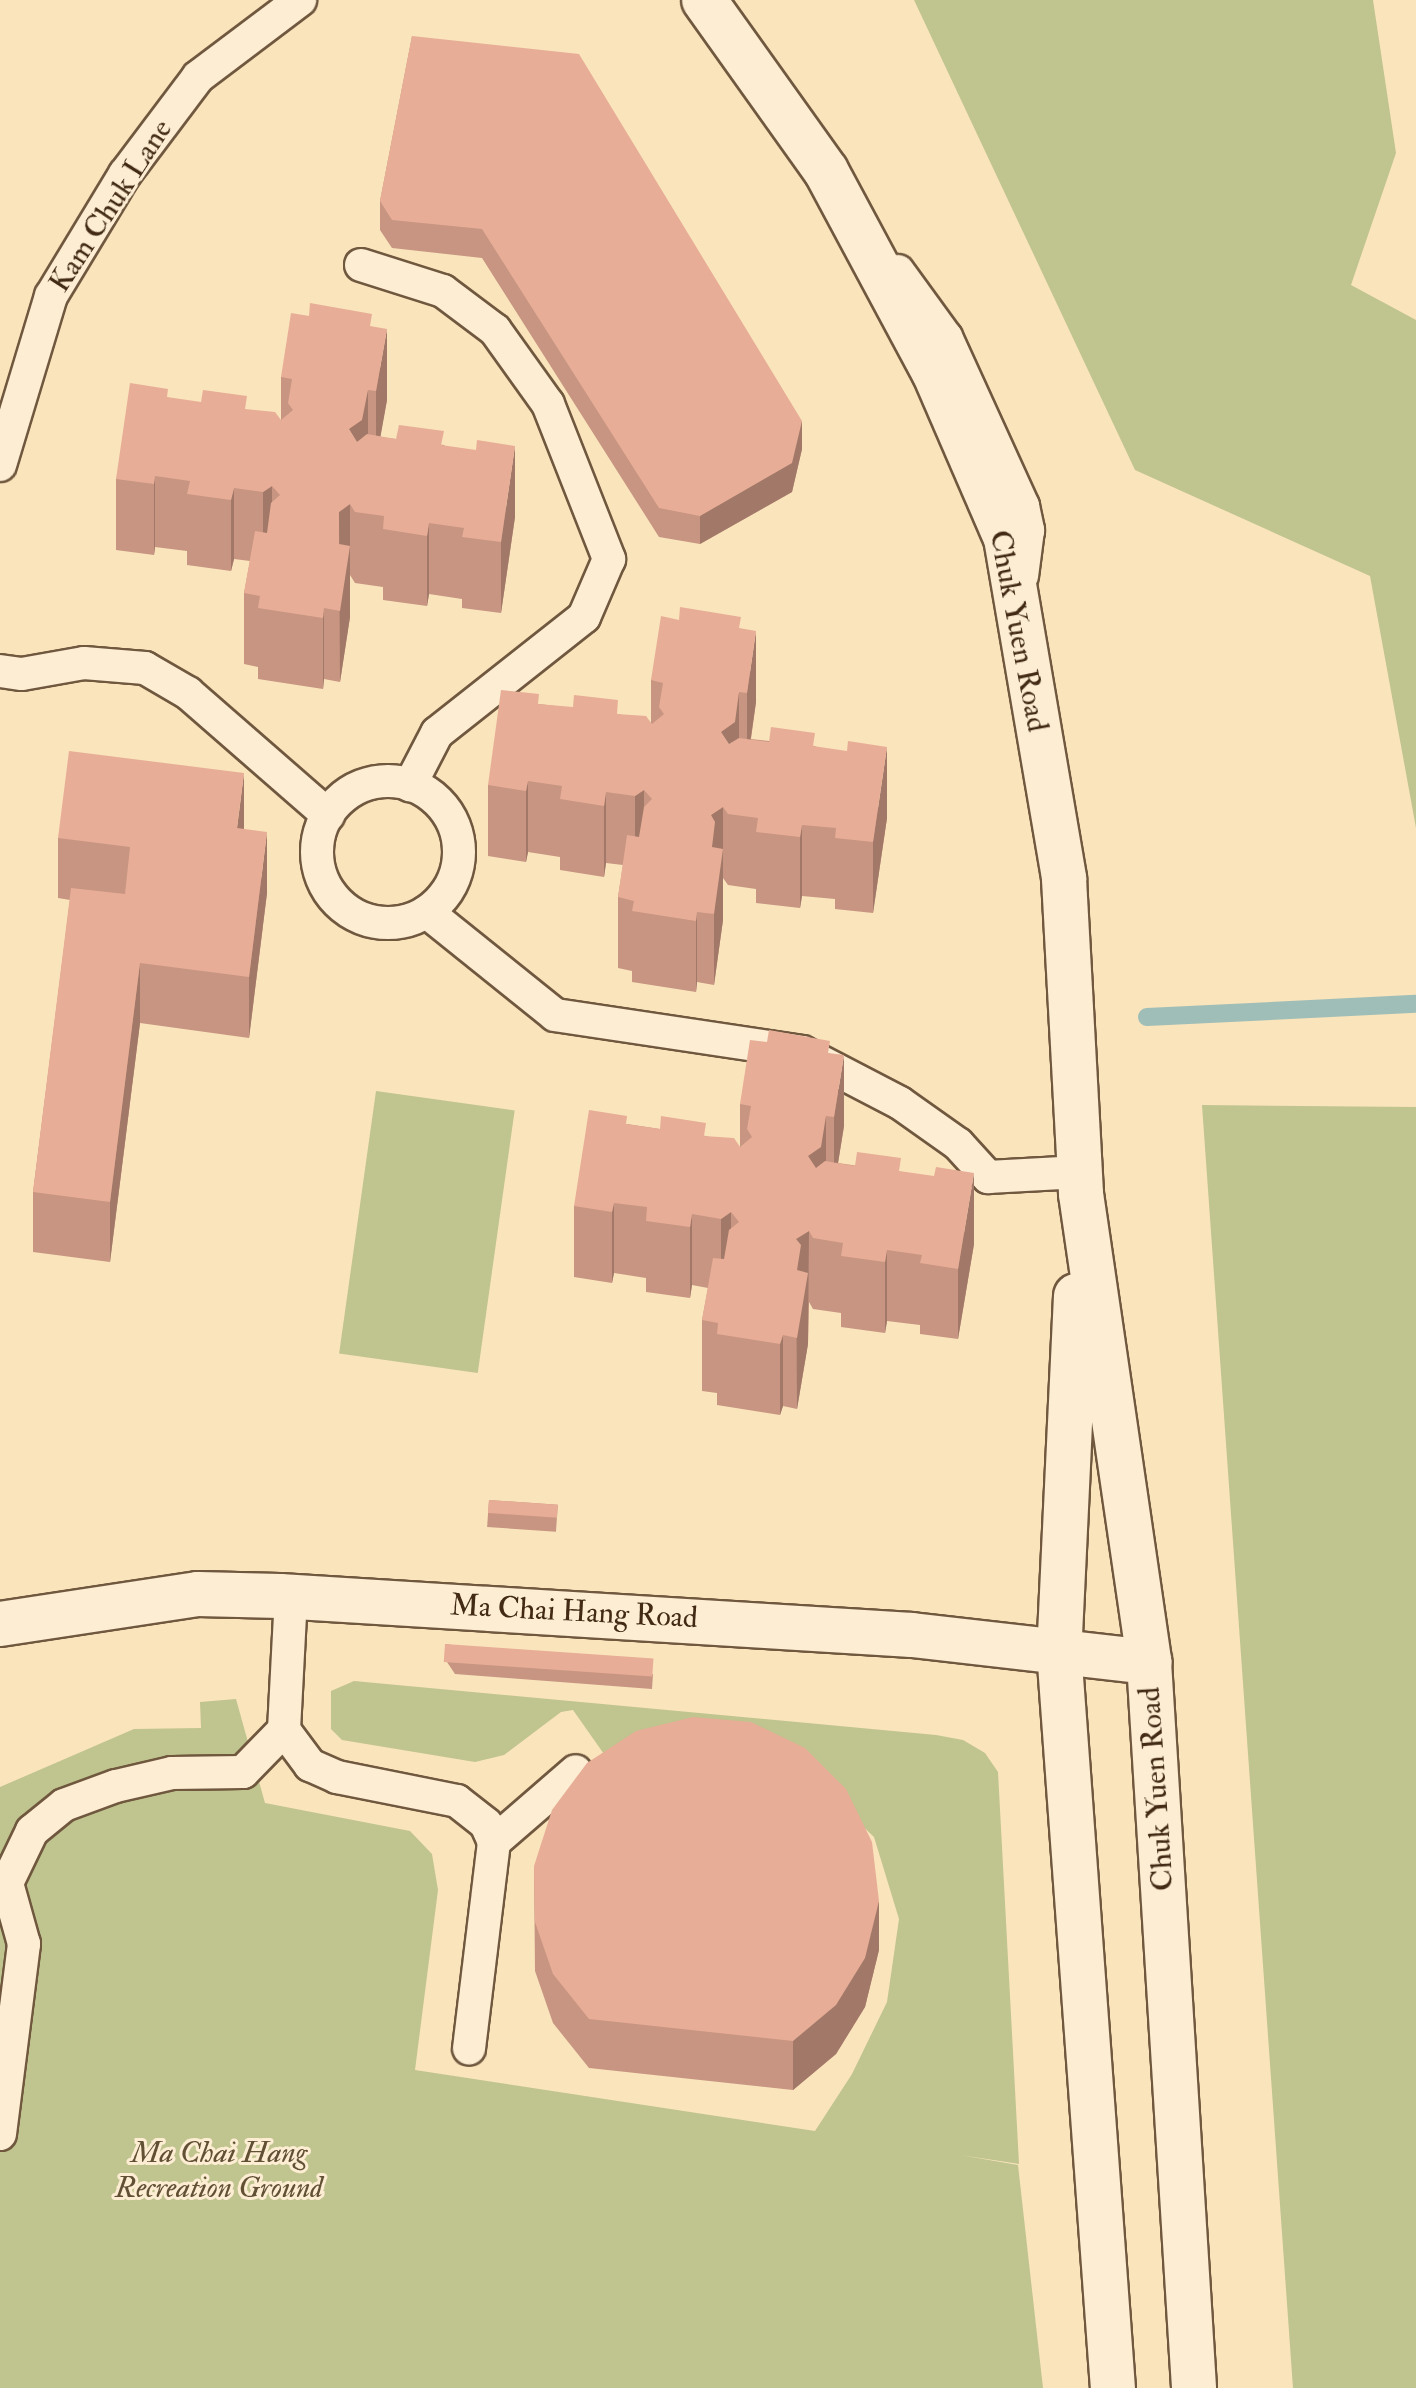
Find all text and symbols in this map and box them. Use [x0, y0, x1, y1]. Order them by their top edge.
street label: Kam Chuk Lane [42, 113, 180, 299]
street label: Chuk Yuen Road [981, 527, 1055, 735]
street label: Ma Chai Hang Road [449, 1588, 699, 1636]
street label: Chuk Yuen Road [1132, 1686, 1182, 1892]
park label: Ma Chai Hang Recreation Ground [115, 2135, 323, 2206]

